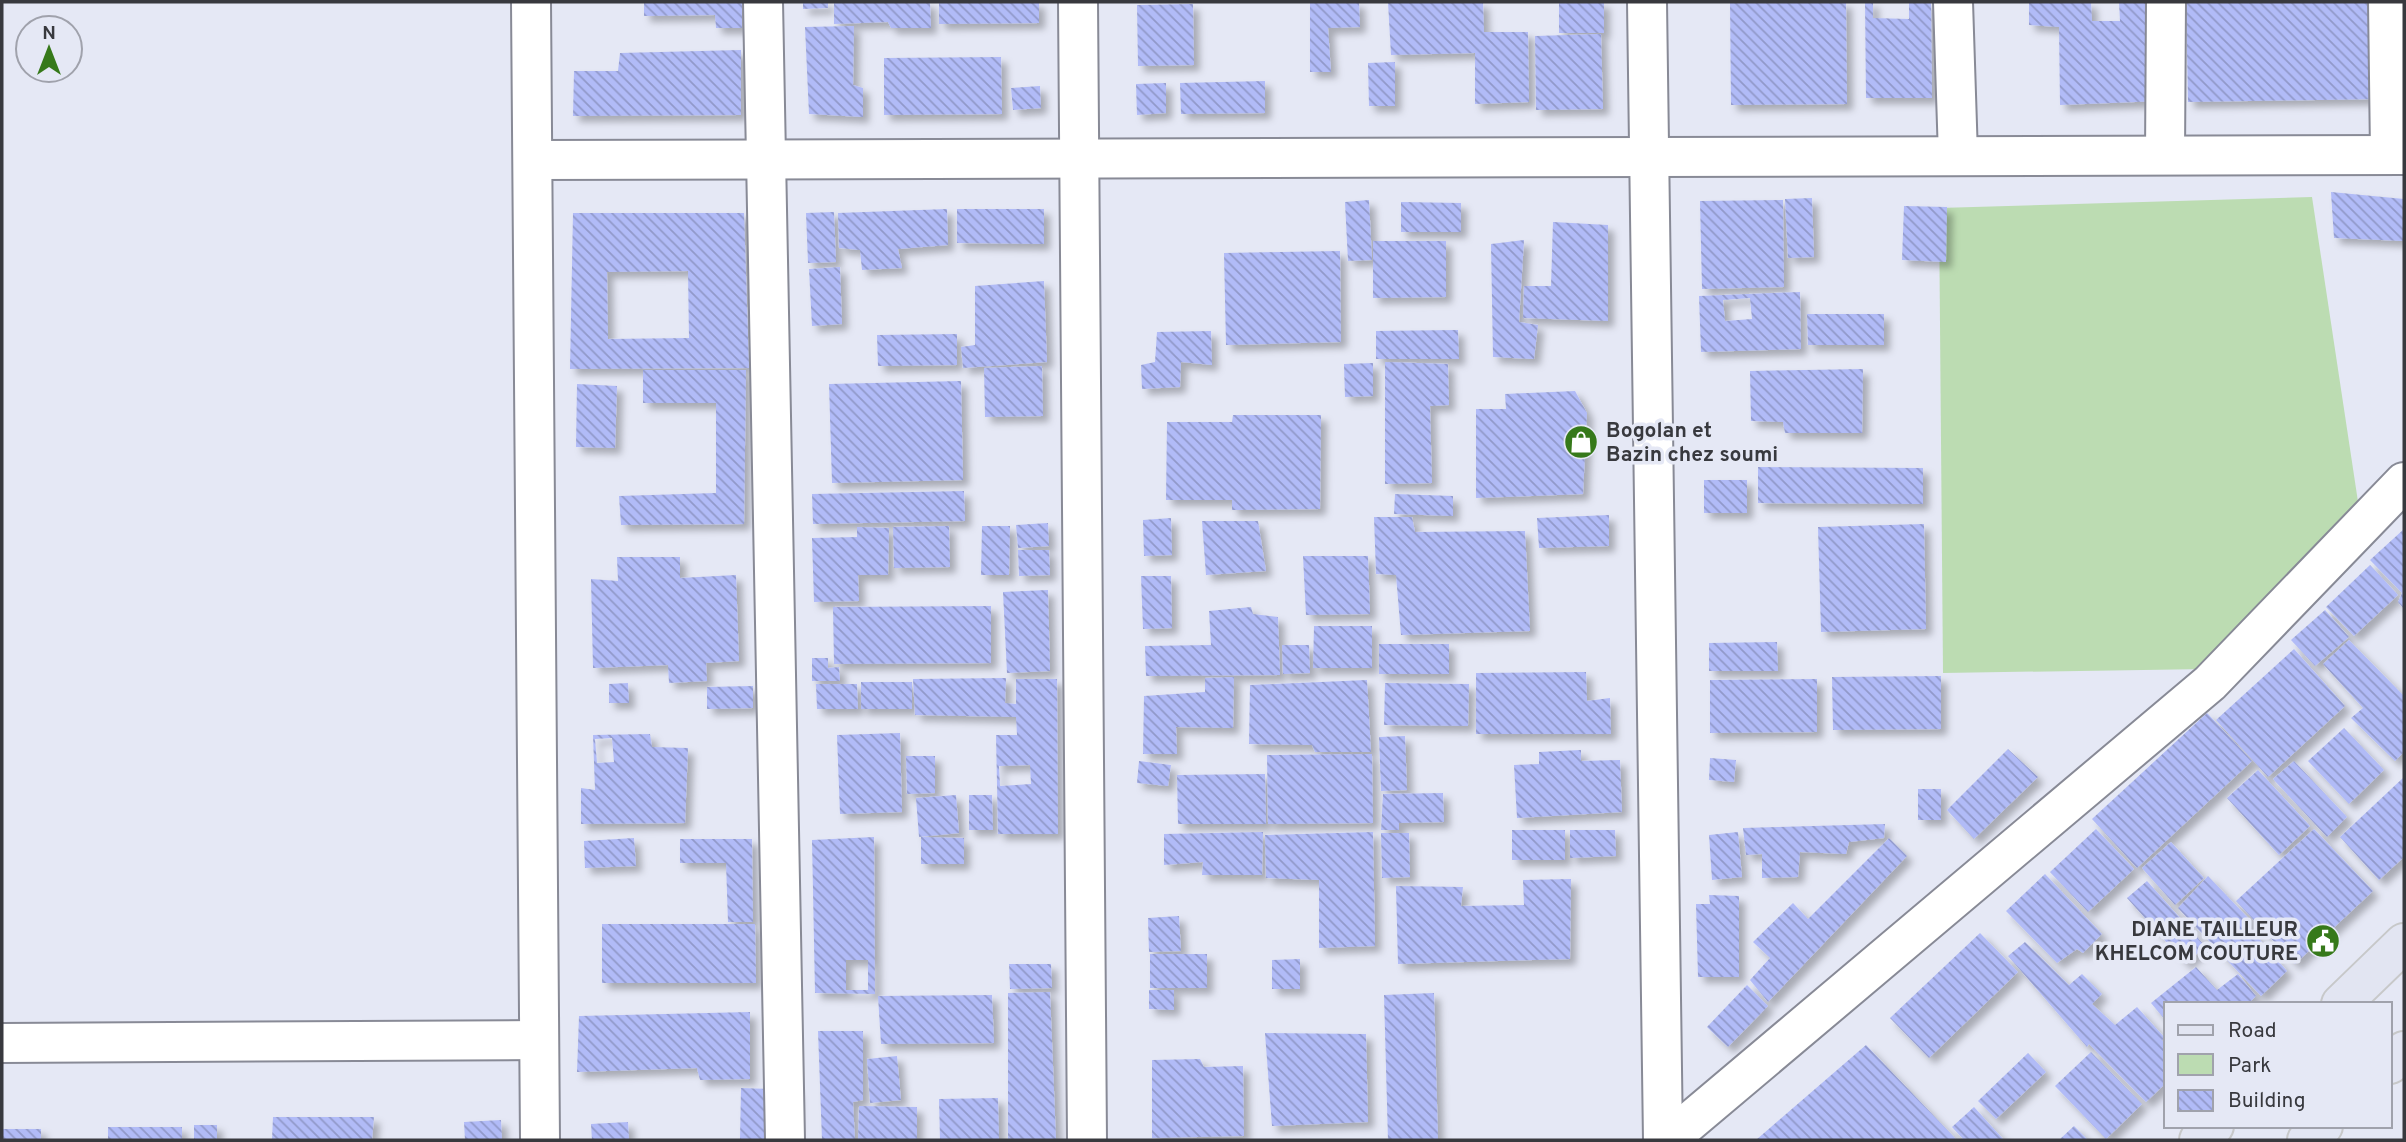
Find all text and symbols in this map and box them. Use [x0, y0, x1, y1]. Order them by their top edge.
north arrow [14, 14, 84, 84]
text: N [42, 22, 56, 46]
place label: Bogolan et Bazin chez soumi [1606, 418, 1778, 469]
shop icon: Bogolan et Bazin chez soumi [1562, 423, 1600, 461]
place label: DIANE TAILLEUR KHELCOM COUTURE [2095, 917, 2298, 968]
public building icon: DIANE TAILLEUR KHELCOM COUTURE [2304, 922, 2342, 960]
legend [2164, 1002, 2392, 1128]
text: Road [2228, 1018, 2277, 1045]
text: Park [2228, 1053, 2271, 1080]
text: Building [2228, 1088, 2306, 1115]

